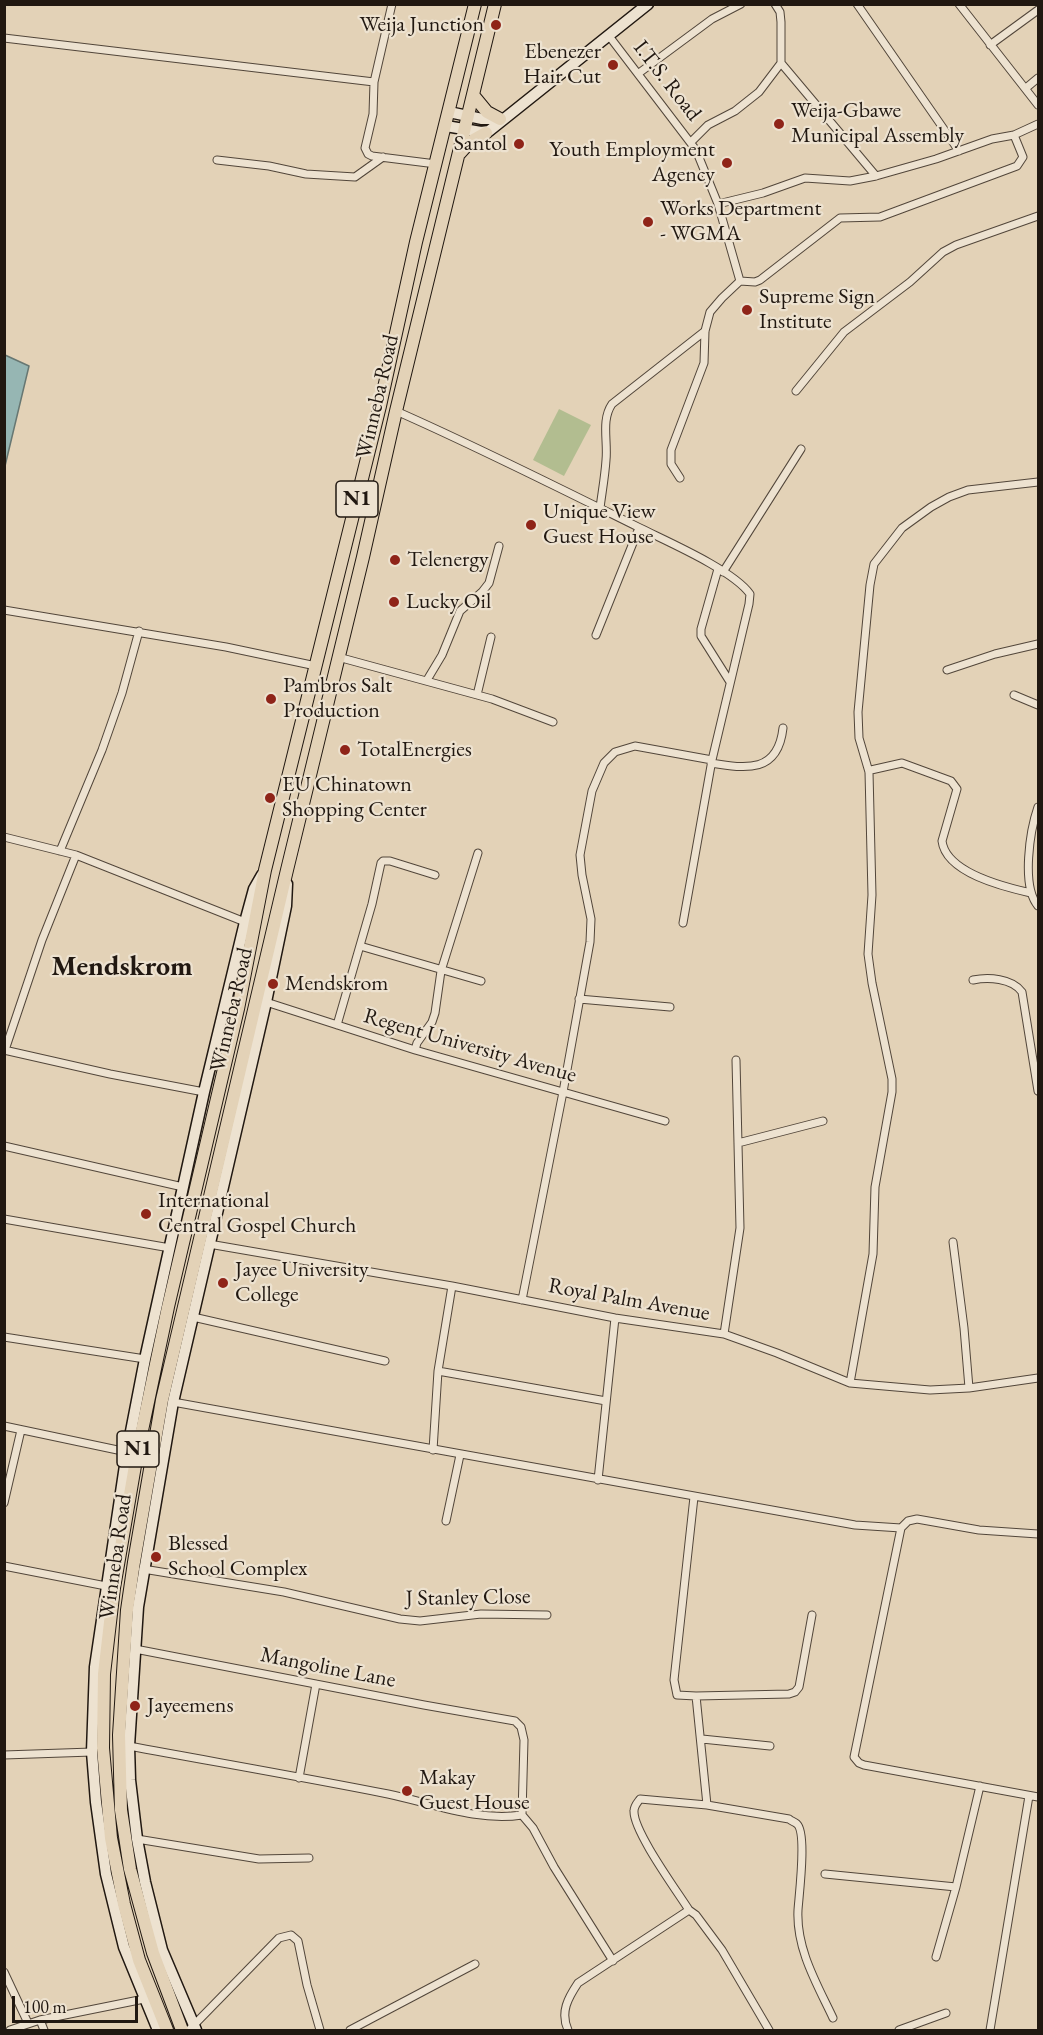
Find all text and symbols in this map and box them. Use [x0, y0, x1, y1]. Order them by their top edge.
place label: Weija Junction [359, 12, 484, 38]
marker: Weija Junction [489, 18, 503, 32]
street label: I.T.S. Road [627, 36, 707, 126]
place label: Ebenezer Hair Cut [523, 39, 601, 90]
marker: Ebenezer Hair Cut [606, 58, 620, 72]
place label: Weija-Gbawe Municipal Assembly [791, 98, 964, 150]
marker: Weija-Gbawe Municipal Assembly [772, 117, 786, 131]
place label: Santol [454, 131, 507, 157]
marker: Santol [512, 137, 526, 151]
place label: Youth Employment Agency [549, 137, 715, 188]
marker: Youth Employment Agency [720, 156, 734, 170]
place label: Works Department - WGMA [660, 196, 821, 248]
marker: Works Department - WGMA [641, 215, 655, 229]
place label: Supreme Sign Institute [759, 284, 875, 336]
marker: Supreme Sign Institute [740, 303, 754, 317]
street label: Winneba Road [351, 332, 405, 462]
road number: N1 [336, 481, 378, 517]
place label: Unique View Guest House [543, 499, 656, 550]
marker: Unique View Guest House [524, 518, 538, 532]
place label: Telenergy [407, 547, 489, 573]
marker: Telenergy [388, 553, 402, 567]
place label: Lucky Oil [406, 589, 491, 615]
marker: Lucky Oil [387, 595, 401, 609]
place label: Pambros Salt Production [283, 673, 392, 724]
marker: Pambros Salt Production [264, 692, 278, 706]
place label: TotalEnergies [357, 737, 472, 763]
marker: TotalEnergies [338, 743, 352, 757]
place label: EU Chinatown Shopping Center [282, 772, 427, 824]
marker: EU Chinatown Shopping Center [263, 791, 277, 805]
street label: Winneba Road [205, 945, 259, 1075]
district label: Mendskrom [51, 950, 193, 984]
place label: Mendskrom [285, 971, 388, 997]
marker: Mendskrom [266, 977, 280, 991]
street label: Regent University Avenue [361, 1003, 579, 1089]
place label: International Central Gospel Church [158, 1188, 356, 1240]
marker: International Central Gospel Church [139, 1207, 153, 1221]
place label: Jayee University College [235, 1257, 369, 1308]
street label: Royal Palm Avenue [546, 1273, 712, 1327]
marker: Jayee University College [216, 1276, 230, 1290]
road number: N1 [117, 1431, 159, 1467]
street label: Winneba Road [94, 1492, 138, 1622]
place label: Blessed School Complex [168, 1531, 307, 1582]
marker: Blessed School Complex [149, 1550, 163, 1564]
street label: J Stanley Close [405, 1584, 531, 1612]
street label: Mangoline Lane [258, 1642, 398, 1694]
place label: Jayeemens [147, 1693, 233, 1719]
marker: Jayeemens [128, 1699, 142, 1713]
place label: Makay Guest House [419, 1765, 530, 1816]
marker: Makay Guest House [400, 1784, 414, 1798]
scale bar [15, 1984, 141, 2022]
text: 100 m [23, 1995, 67, 2018]

